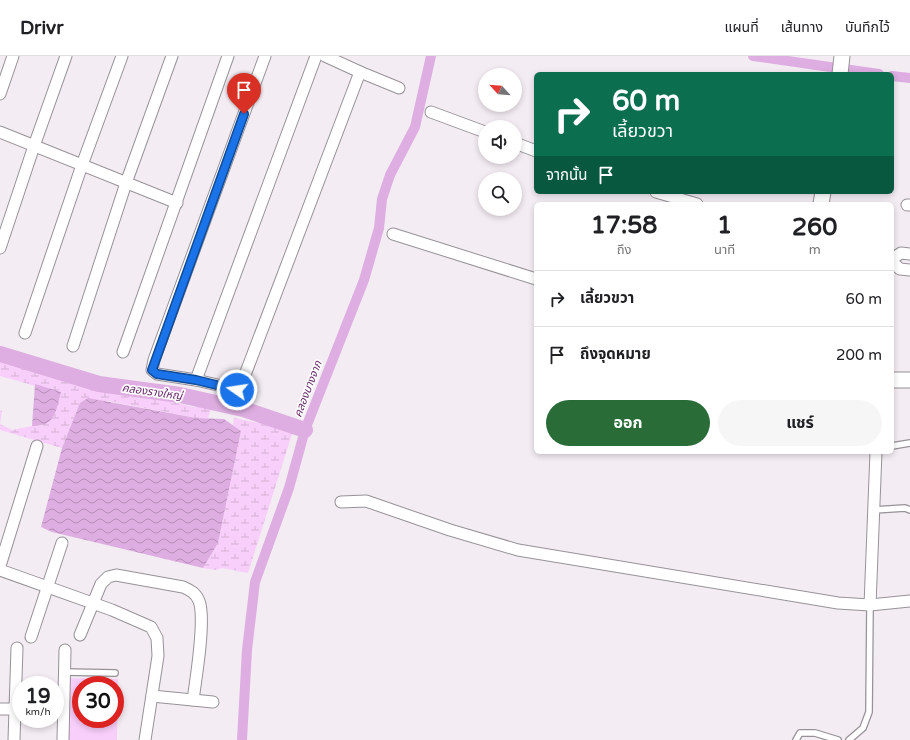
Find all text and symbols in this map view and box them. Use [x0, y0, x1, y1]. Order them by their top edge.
text: Drivr [20, 17, 63, 39]
text: แผนที่ [725, 19, 759, 36]
text: เส้นทาง [781, 19, 823, 36]
text: บันทึกไว้ [845, 19, 890, 36]
north arrow [478, 68, 522, 112]
map controls [478, 68, 522, 216]
pin [227, 73, 261, 114]
icon: arrive [233, 79, 255, 101]
text: 60 m [612, 84, 680, 118]
icon: right [546, 88, 598, 140]
button: sound [478, 120, 522, 164]
text: เลี้ยวขวา [612, 120, 673, 142]
icon: arrive [595, 164, 617, 186]
text: จากนั้น [546, 166, 587, 184]
button: search [478, 172, 522, 216]
text: 17:58 [591, 211, 657, 240]
text: 1 [717, 211, 732, 240]
text: 260 [792, 213, 837, 242]
text: ถึง [617, 242, 631, 258]
text: นาที [714, 242, 735, 258]
text: m [809, 242, 821, 258]
icon: right [546, 288, 568, 310]
text: เลี้ยวขวา [580, 289, 634, 307]
text: 60 m [845, 290, 882, 308]
icon: arrive [546, 344, 568, 366]
text: ถึงจุดหมาย [580, 345, 651, 363]
text: 200 m [836, 346, 882, 364]
water label: คลองบางจาก [291, 359, 325, 419]
position arrow [216, 369, 258, 411]
water label: คลองรางใหญ่ [121, 381, 185, 403]
button: ออก [546, 400, 710, 446]
button: แชร์ [718, 400, 882, 446]
speed limit sign: 30 [72, 676, 124, 728]
text: 19 [25, 685, 51, 709]
text: km/h [25, 706, 51, 718]

